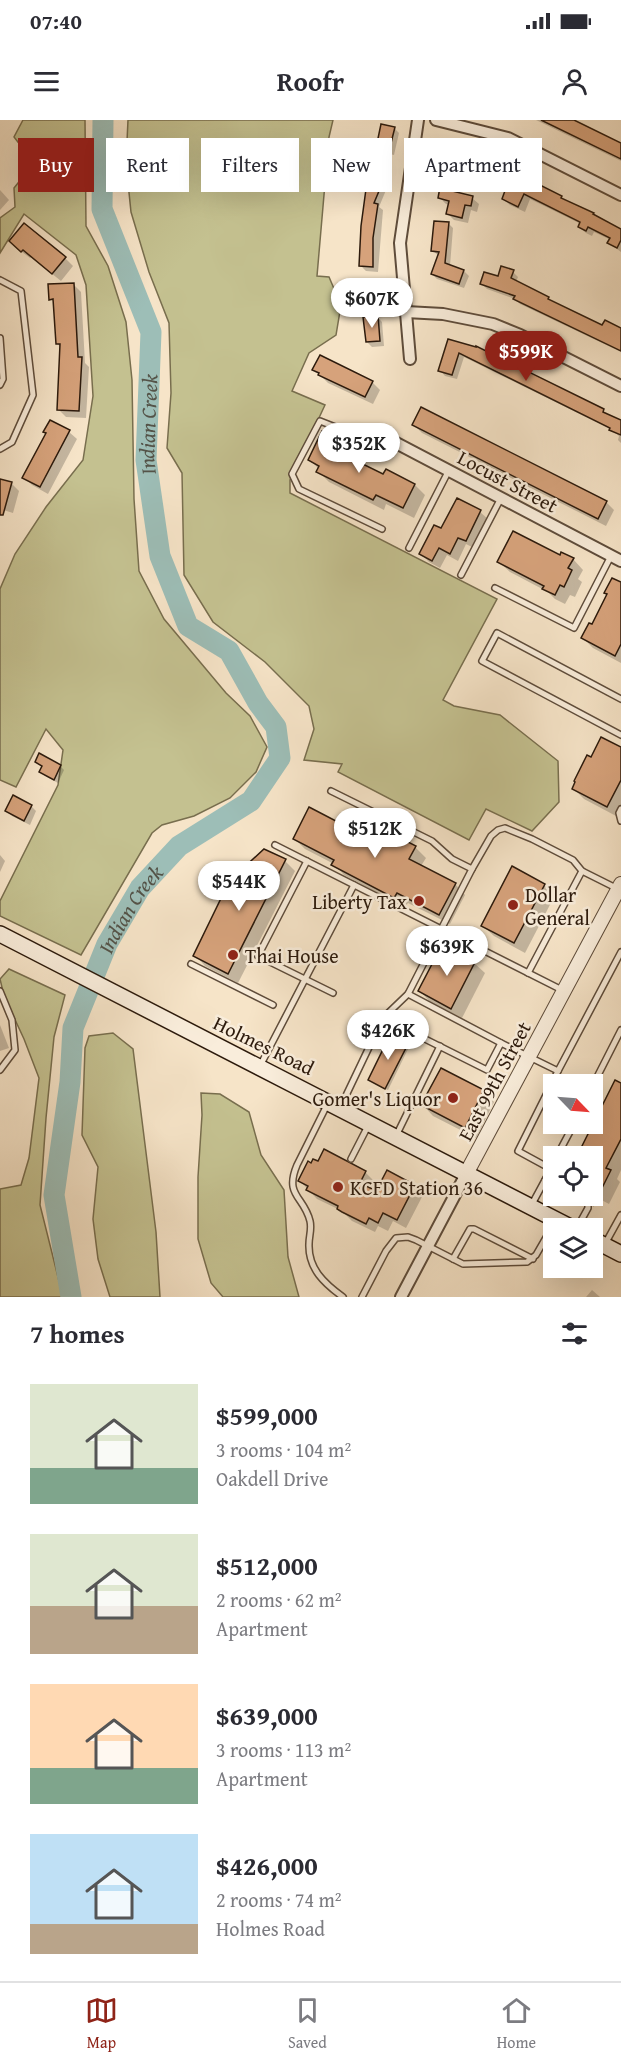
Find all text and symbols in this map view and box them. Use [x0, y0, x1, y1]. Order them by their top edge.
text: 07:40 [30, 5, 82, 37]
text: Roofr [277, 61, 344, 101]
icon: menu [30, 65, 63, 98]
icon: person [558, 65, 591, 98]
chip: Buy [18, 138, 94, 192]
chip: Rent [106, 138, 189, 192]
chip: Filters [201, 138, 299, 192]
chip: New [311, 138, 392, 192]
chip: Apartment [404, 138, 542, 192]
pin: $607K [330, 278, 414, 329]
text: $607K [345, 283, 399, 312]
pin: $599K [484, 331, 568, 382]
text: $599K [499, 336, 553, 365]
water label: Indian Creek [130, 373, 165, 477]
pin: $352K [317, 423, 401, 474]
text: $352K [332, 428, 386, 457]
street label: Locust Street [453, 442, 563, 520]
pin: $512K [333, 808, 417, 859]
text: $512K [348, 813, 402, 842]
water label: Indian Creek [89, 857, 170, 958]
pin: $544K [197, 861, 281, 912]
text: $544K [212, 866, 266, 895]
place label: Dollar General [525, 880, 590, 932]
place label: Liberty Tax [312, 887, 408, 916]
marker: Liberty Tax [412, 894, 426, 908]
marker: Dollar General [506, 898, 520, 912]
pin: $639K [405, 926, 489, 977]
text: $639K [420, 931, 474, 960]
place label: Thai House [245, 941, 339, 970]
marker: Thai House [226, 948, 240, 962]
street label: Holmes Road [209, 1008, 320, 1082]
pin: $426K [346, 1010, 430, 1061]
text: $426K [361, 1015, 415, 1044]
street label: East 99th Street [450, 1016, 538, 1146]
north arrow [543, 1074, 603, 1134]
map controls [543, 1074, 603, 1278]
place label: Gomer's Liquor [312, 1084, 441, 1113]
marker: Gomer's Liquor [446, 1091, 460, 1105]
button: locate [543, 1146, 603, 1206]
place label: KCFD Station 36 [350, 1173, 483, 1202]
marker: KCFD Station 36 [331, 1180, 345, 1194]
button: layers [543, 1218, 603, 1278]
text: 7 homes [30, 1314, 125, 1353]
icon: filters [558, 1317, 591, 1350]
text: $599,000 [216, 1396, 318, 1435]
icon: home [78, 1408, 150, 1480]
text: 3 rooms · 104 m² [216, 1435, 351, 1464]
text: Oakdell Drive [216, 1464, 328, 1493]
text: $512,000 [216, 1546, 318, 1585]
icon: home [78, 1558, 150, 1630]
text: 2 rooms · 62 m² [216, 1585, 342, 1614]
text: Apartment [216, 1614, 308, 1643]
text: $639,000 [216, 1696, 318, 1735]
icon: home [78, 1708, 150, 1780]
text: 3 rooms · 113 m² [216, 1735, 351, 1764]
text: Apartment [216, 1764, 308, 1793]
text: $426,000 [216, 1846, 318, 1885]
icon: home [78, 1858, 150, 1930]
text: 2 rooms · 74 m² [216, 1885, 342, 1914]
text: Holmes Road [216, 1914, 325, 1943]
tab: Map [85, 1994, 118, 2054]
tab: Saved [288, 1994, 327, 2054]
tab: Home [497, 1994, 536, 2054]

